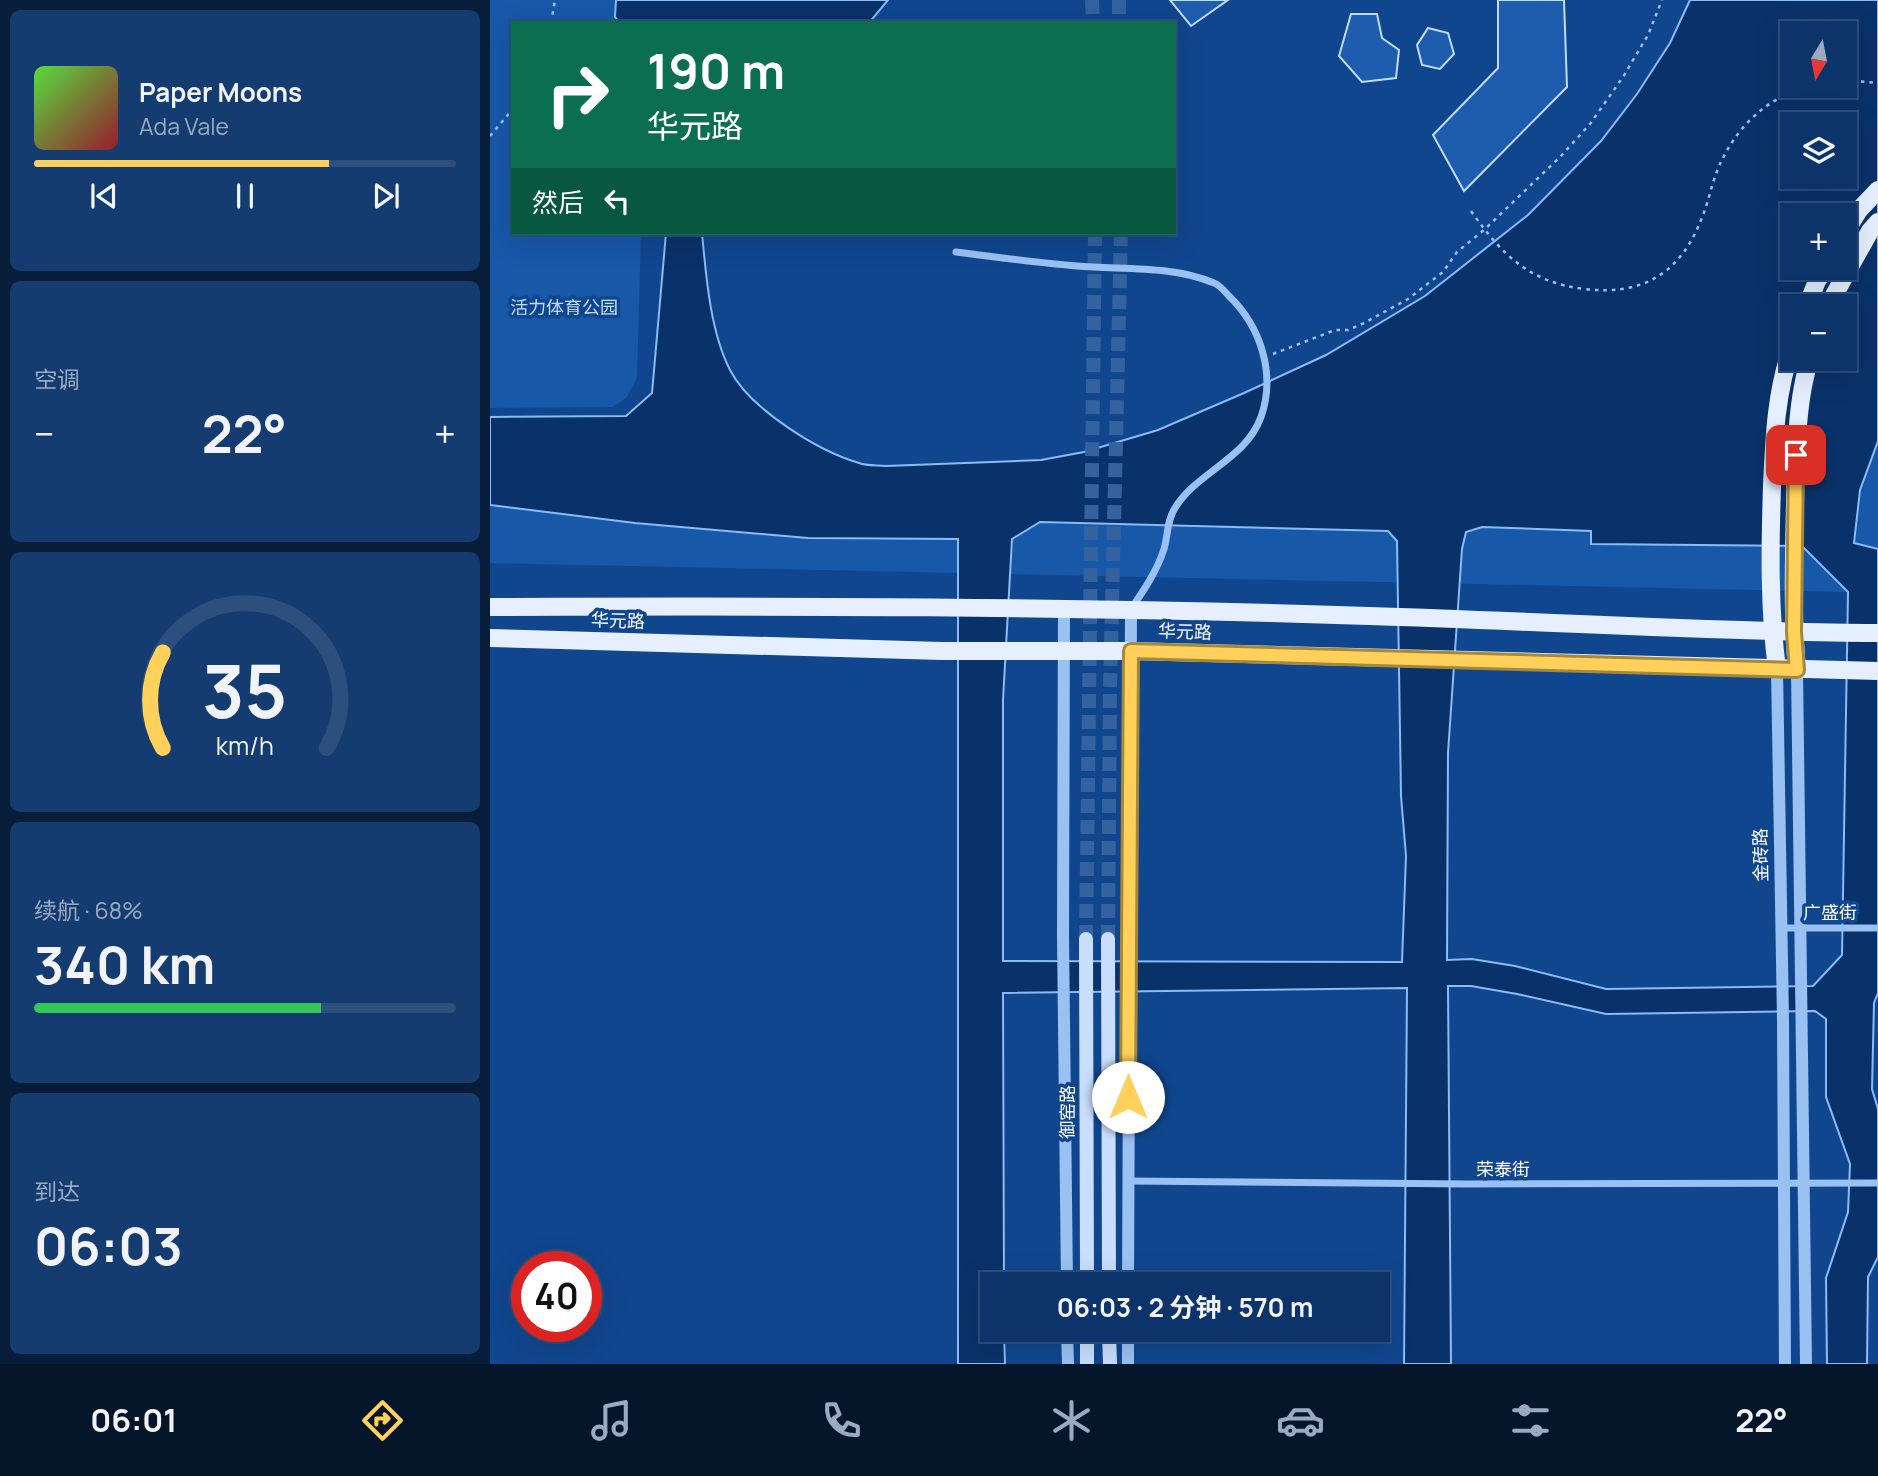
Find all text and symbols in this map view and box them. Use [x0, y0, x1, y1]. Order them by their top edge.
north arrow [1780, 21, 1857, 98]
map controls [1780, 21, 1857, 371]
text: 190 m [647, 37, 785, 104]
icon: right [532, 49, 623, 140]
text: Paper Moons [139, 74, 302, 110]
text: 华元路 [647, 104, 743, 148]
text: Ada Vale [139, 110, 229, 142]
button: layers [1780, 112, 1857, 189]
icon: previous [85, 177, 123, 215]
icon: pause [226, 177, 264, 215]
icon: next [367, 177, 405, 215]
icon: left [598, 182, 636, 220]
text: 然后 [532, 184, 584, 220]
button: + [1780, 203, 1857, 280]
button: − [1780, 294, 1857, 371]
park label: 活力体育公园 [510, 295, 618, 319]
text: 空调 [34, 363, 80, 395]
text: 22° [202, 398, 287, 469]
text: − [34, 407, 55, 459]
text: + [434, 407, 456, 459]
pin [1766, 425, 1826, 485]
icon: arrive [1777, 436, 1815, 474]
street label: 华元路 [591, 607, 645, 633]
street label: 华元路 [1158, 618, 1212, 644]
text: 35 [203, 640, 288, 740]
text: km/h [216, 728, 274, 763]
street label: 金砖路 [1748, 828, 1772, 882]
text: 续航 · 68% [34, 894, 143, 926]
street label: 广盛街 [1803, 900, 1857, 924]
text: 340 km [34, 929, 215, 1000]
position arrow [1091, 1060, 1165, 1134]
street label: 御窑路 [1055, 1085, 1079, 1139]
street label: 荣泰街 [1476, 1157, 1530, 1181]
text: 到达 [34, 1175, 80, 1207]
text: 06:03 [34, 1210, 183, 1281]
speed limit sign: 40 [511, 1251, 602, 1342]
text: 06:03 · 2 分钟 · 570 m [1057, 1289, 1313, 1325]
icon: directions [358, 1396, 407, 1445]
icon: music [587, 1396, 636, 1445]
icon: phone [817, 1396, 866, 1445]
icon: climate [1047, 1396, 1096, 1445]
icon: car [1276, 1396, 1325, 1445]
icon: filters [1506, 1396, 1555, 1445]
text: 06:01 [90, 1398, 177, 1442]
text: 22° [1735, 1398, 1788, 1442]

